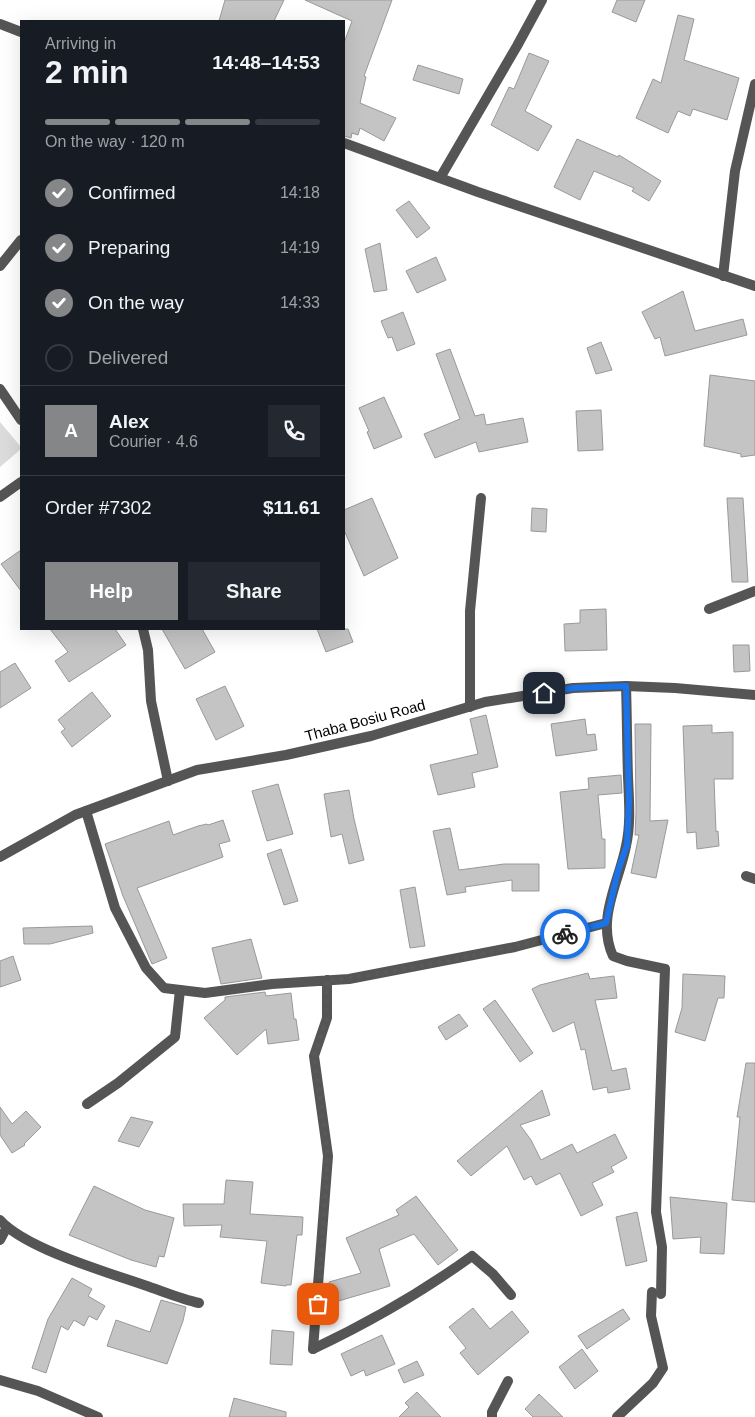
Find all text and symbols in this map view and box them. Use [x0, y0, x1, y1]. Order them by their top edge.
text: Arriving in [45, 35, 116, 52]
text: 14:48–14:53 [212, 52, 320, 73]
text: 2 min [45, 54, 129, 90]
text: On the way · 120 m [45, 133, 185, 150]
icon: check [45, 179, 73, 207]
text: Confirmed [88, 182, 176, 203]
text: 14:18 [280, 184, 320, 201]
icon: check [45, 234, 73, 262]
text: Preparing [88, 237, 170, 258]
text: 14:19 [280, 239, 320, 256]
icon: check [45, 289, 73, 317]
text: On the way [88, 292, 184, 313]
text: 14:33 [280, 294, 320, 311]
text: Delivered [88, 347, 168, 368]
button: phone [268, 405, 320, 457]
text: Alex [109, 411, 149, 432]
text: A [64, 420, 78, 441]
text: Courier · 4.6 [109, 433, 198, 450]
text: Order #7302 [45, 497, 152, 518]
text: $11.61 [263, 497, 320, 518]
button: Help [45, 562, 178, 620]
button: Share [188, 562, 320, 620]
pin [523, 672, 565, 714]
icon: home [530, 679, 558, 707]
street label: Thaba Bosiu Road [303, 696, 427, 744]
courier [540, 909, 590, 959]
icon: bike [551, 920, 579, 948]
pin [297, 1283, 339, 1325]
icon: bag [304, 1290, 332, 1318]

